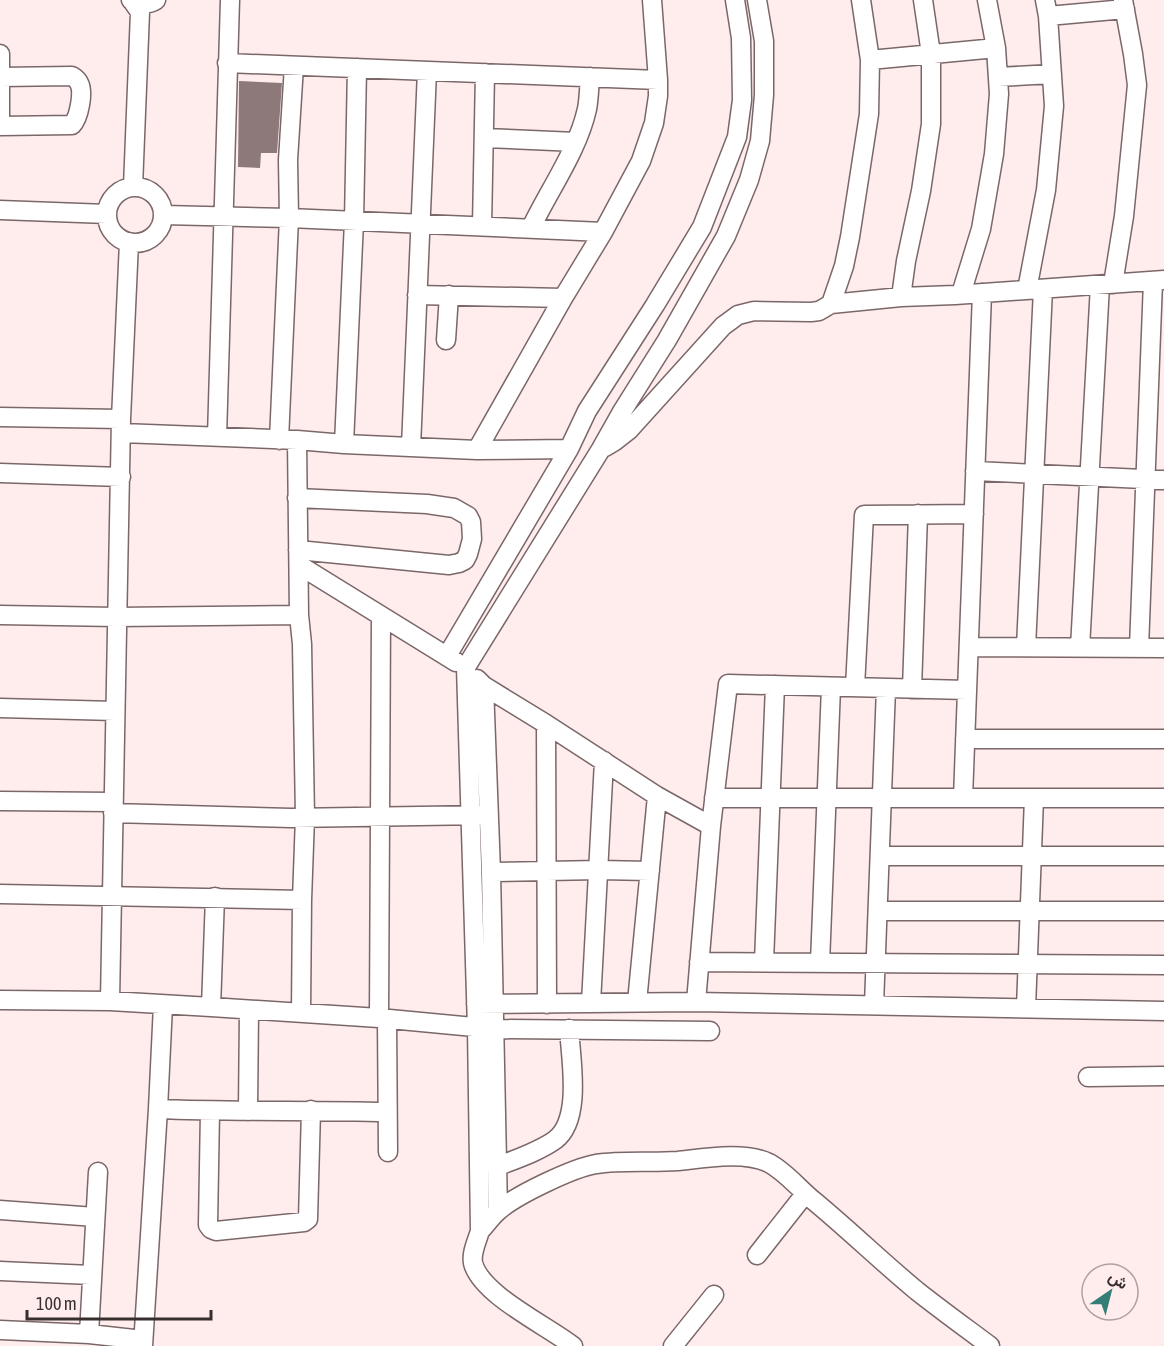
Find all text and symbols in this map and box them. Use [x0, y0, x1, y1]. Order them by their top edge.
north arrow [1080, 1262, 1140, 1322]
text: ش [1105, 1267, 1132, 1293]
scale bar [27, 1283, 212, 1321]
text: 100 m [36, 1293, 77, 1314]

